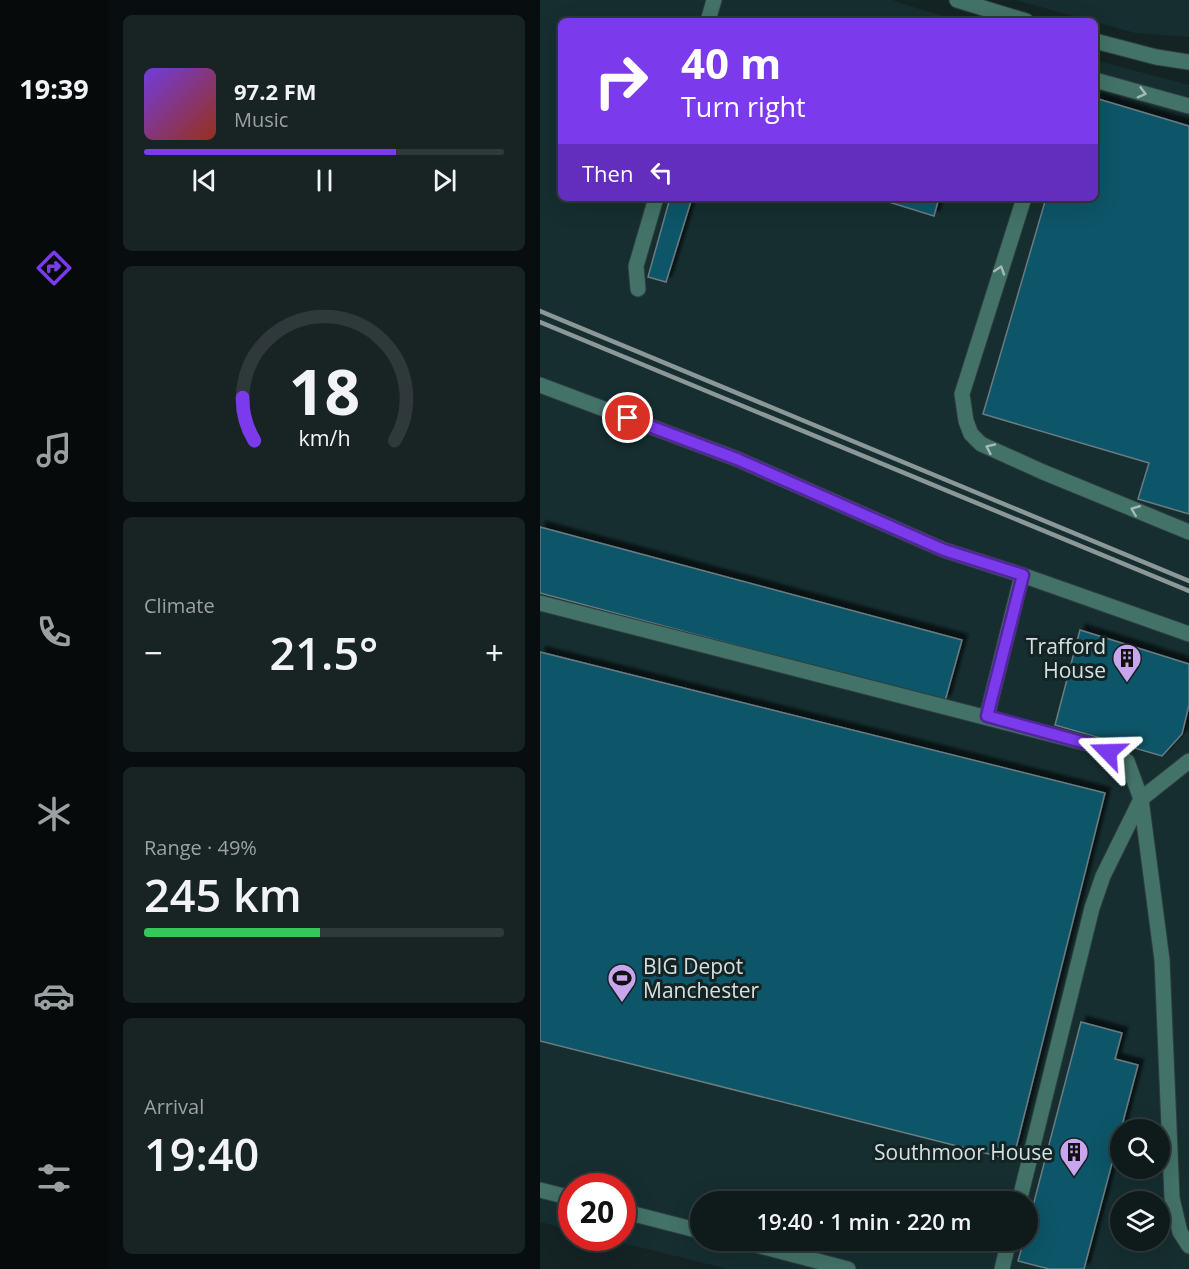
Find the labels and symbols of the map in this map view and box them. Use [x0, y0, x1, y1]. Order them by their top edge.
one-way arrow [1136, 86, 1147, 98]
one-way arrow [993, 265, 1006, 276]
pin [602, 392, 653, 443]
one-way arrow [985, 443, 996, 455]
one-way arrow [1130, 505, 1141, 517]
place label: Trafford House [1026, 632, 1106, 684]
building icon: Trafford House [1111, 642, 1143, 684]
position arrow [1076, 720, 1140, 784]
place label: BIG Depot Manchester [643, 952, 759, 1004]
sports icon: BIG Depot Manchester [606, 962, 638, 1004]
building icon: Southmoor House [1058, 1136, 1090, 1178]
place label: Southmoor House [874, 1138, 1053, 1166]
speed limit sign: 20 [558, 1173, 636, 1251]

